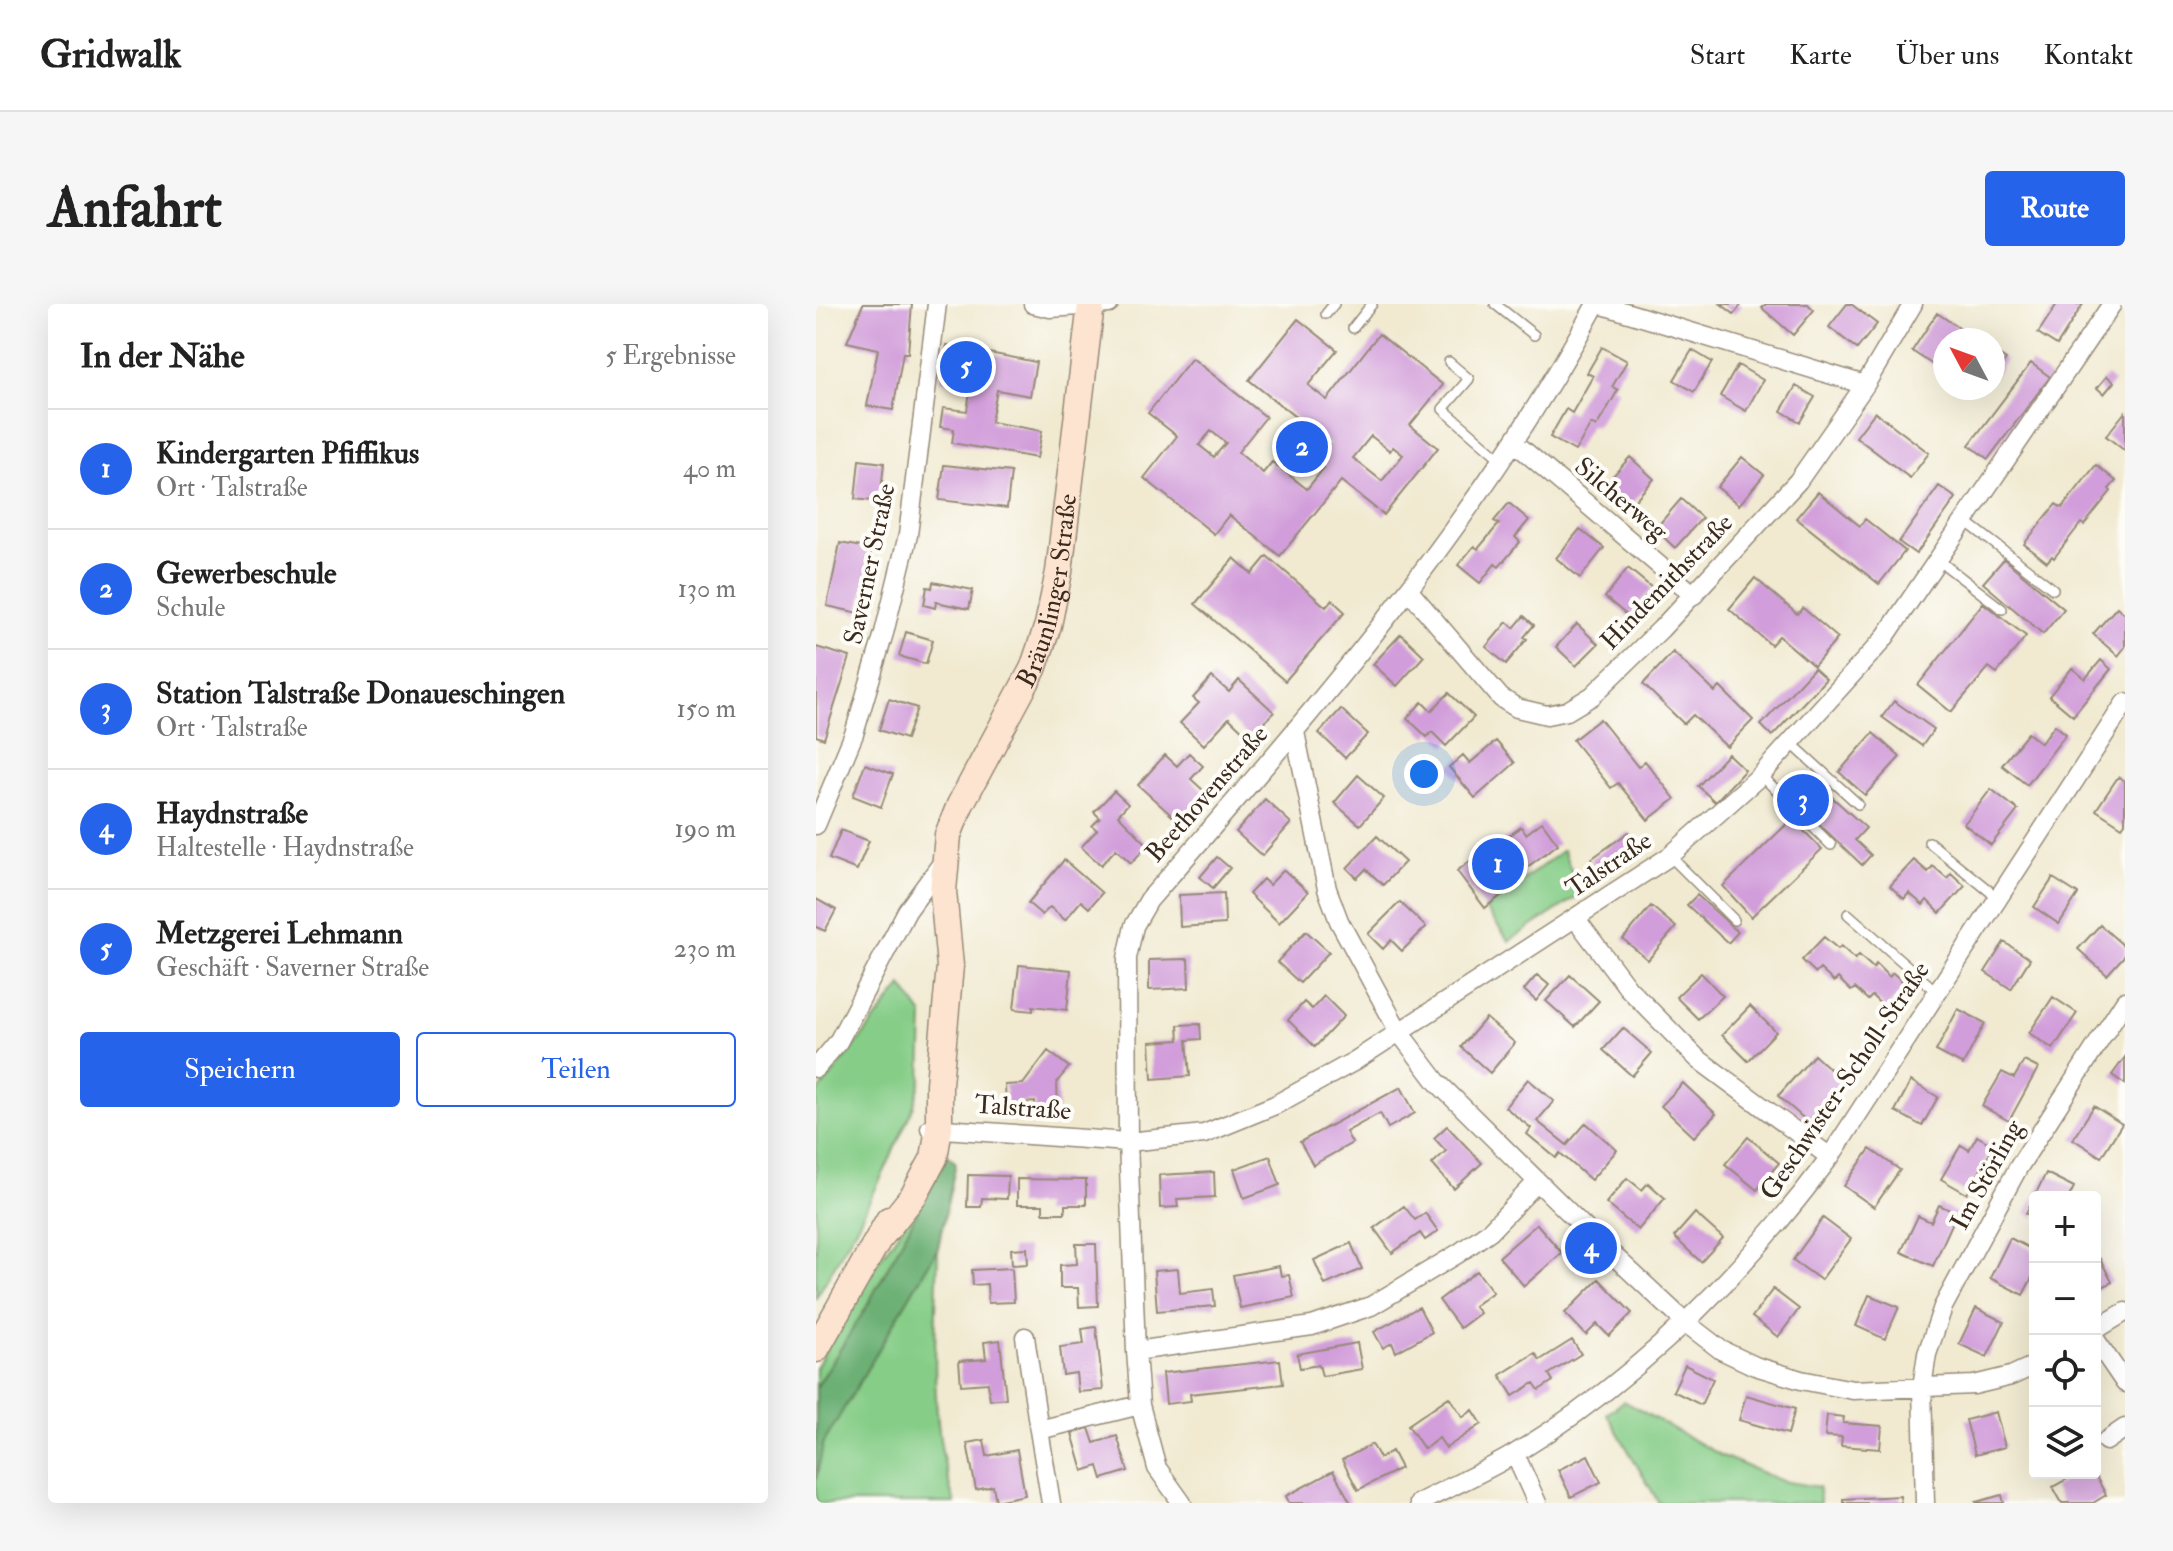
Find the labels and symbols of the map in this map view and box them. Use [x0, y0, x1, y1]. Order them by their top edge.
north arrow [1933, 328, 2005, 400]
pin: 5 [940, 337, 992, 397]
pin: 2 [1276, 417, 1328, 477]
street label: Silcherweg [1568, 451, 1675, 548]
street label: Saverner Straße [837, 480, 903, 647]
street label: Bräunlinger Straße [1010, 492, 1084, 693]
street label: Hindemithstraße [1594, 507, 1740, 657]
street label: Beethovenstraße [1139, 719, 1275, 869]
your location [1404, 754, 1444, 794]
pin: 3 [1777, 770, 1829, 830]
street label: Talstraße [1560, 825, 1658, 905]
pin: 1 [1472, 834, 1524, 894]
street label: Geschwister-Scholl-Straße [1753, 956, 1937, 1206]
street label: Talstraße [974, 1089, 1072, 1127]
street label: Im Störling [1944, 1113, 2031, 1236]
pin: 4 [1565, 1218, 1617, 1278]

